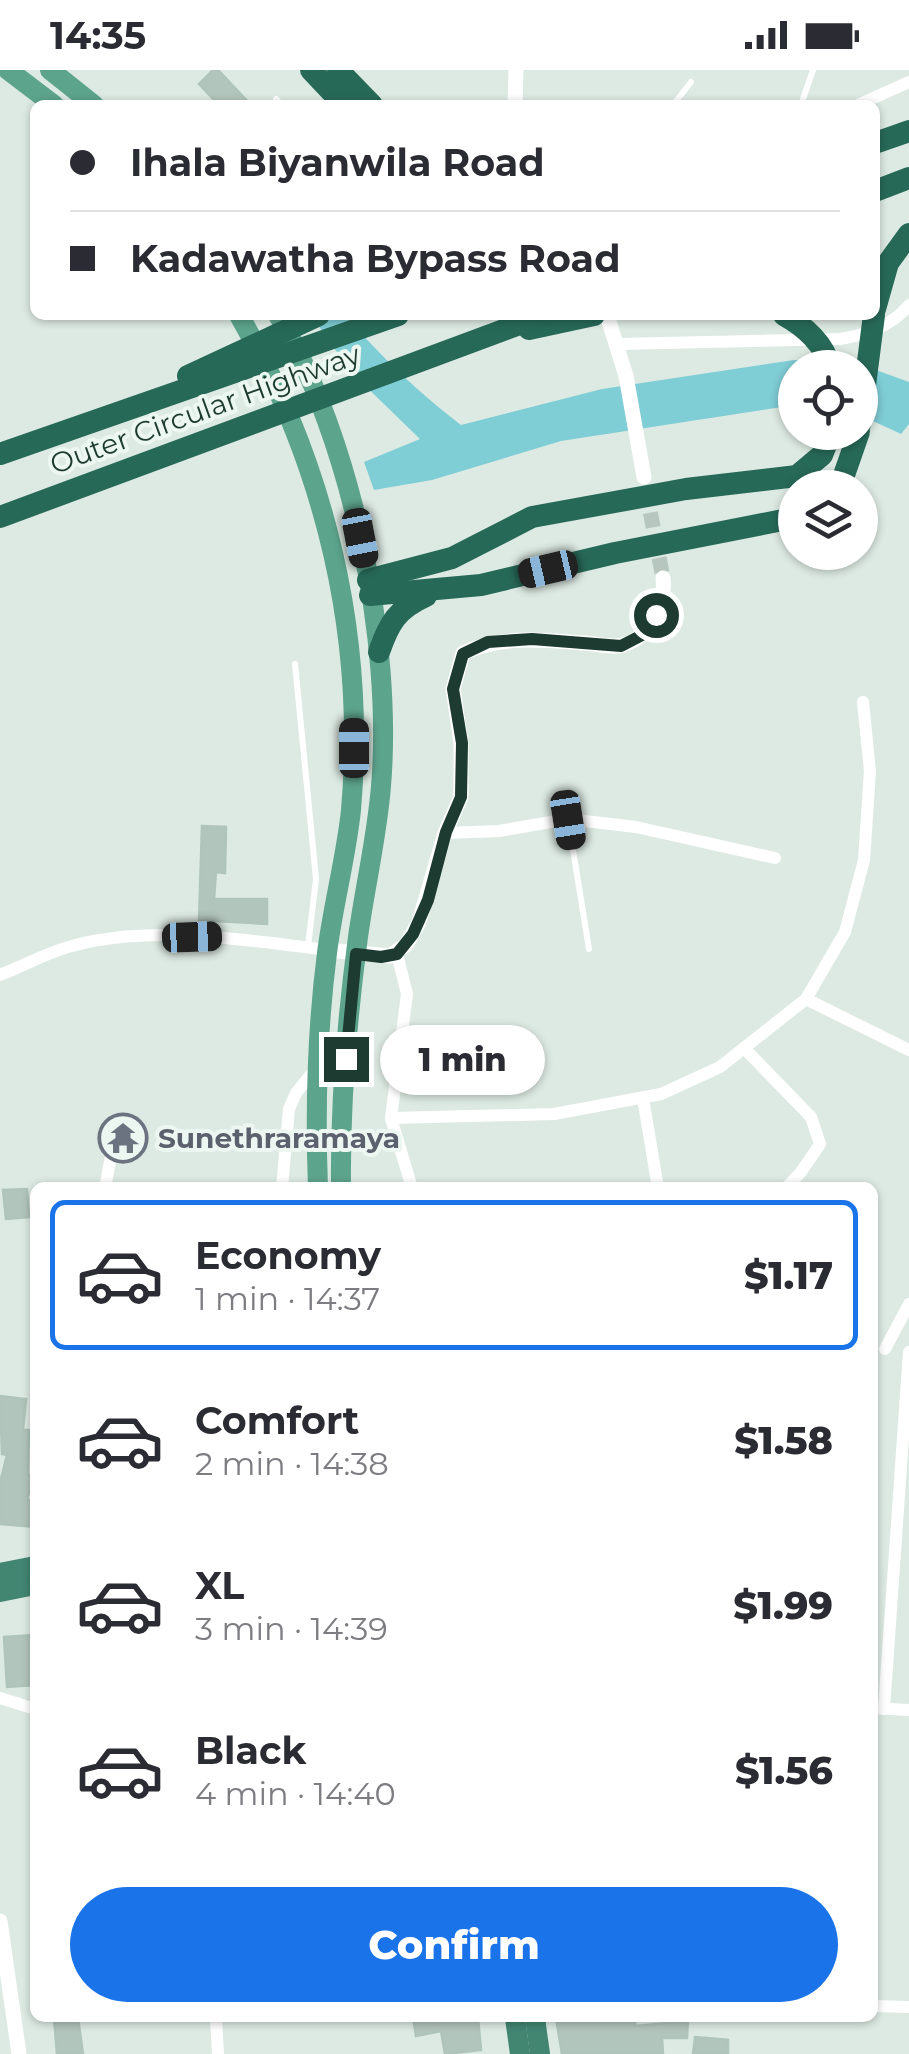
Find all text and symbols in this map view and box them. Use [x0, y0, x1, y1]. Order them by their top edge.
text: 14:35 [50, 12, 146, 59]
text: Ihala Biyanwila Road [130, 139, 545, 186]
text: Kadawatha Bypass Road [130, 235, 620, 282]
street label: Outer Circular Highway [45, 337, 365, 481]
map controls [778, 350, 878, 570]
button: locate [778, 350, 878, 450]
button: layers [778, 470, 878, 570]
car [340, 506, 380, 570]
car [515, 548, 581, 590]
route start [634, 593, 679, 638]
car [339, 718, 369, 778]
car [548, 788, 588, 852]
car [161, 921, 223, 953]
callout: 1 min [381, 1024, 546, 1094]
route end [324, 1037, 369, 1082]
text: 1 min [418, 1040, 507, 1079]
temple icon: Sunethraramaya [97, 1112, 149, 1164]
place label: Sunethraramaya [158, 1121, 400, 1155]
icon: car [75, 1230, 165, 1320]
text: Economy [195, 1232, 381, 1279]
text: $1.17 [744, 1252, 833, 1299]
text: 1 min · 14:37 [195, 1279, 380, 1318]
icon: car [75, 1395, 165, 1485]
text: Comfort [195, 1397, 359, 1444]
text: $1.58 [734, 1417, 833, 1464]
text: 2 min · 14:38 [195, 1444, 389, 1483]
icon: car [75, 1560, 165, 1650]
text: XL [195, 1562, 244, 1609]
text: $1.99 [733, 1582, 833, 1629]
text: 3 min · 14:39 [195, 1609, 388, 1648]
icon: car [75, 1725, 165, 1815]
text: Black [195, 1727, 306, 1774]
text: $1.56 [735, 1747, 833, 1794]
text: 4 min · 14:40 [195, 1774, 396, 1813]
button: Confirm [70, 1887, 838, 2002]

